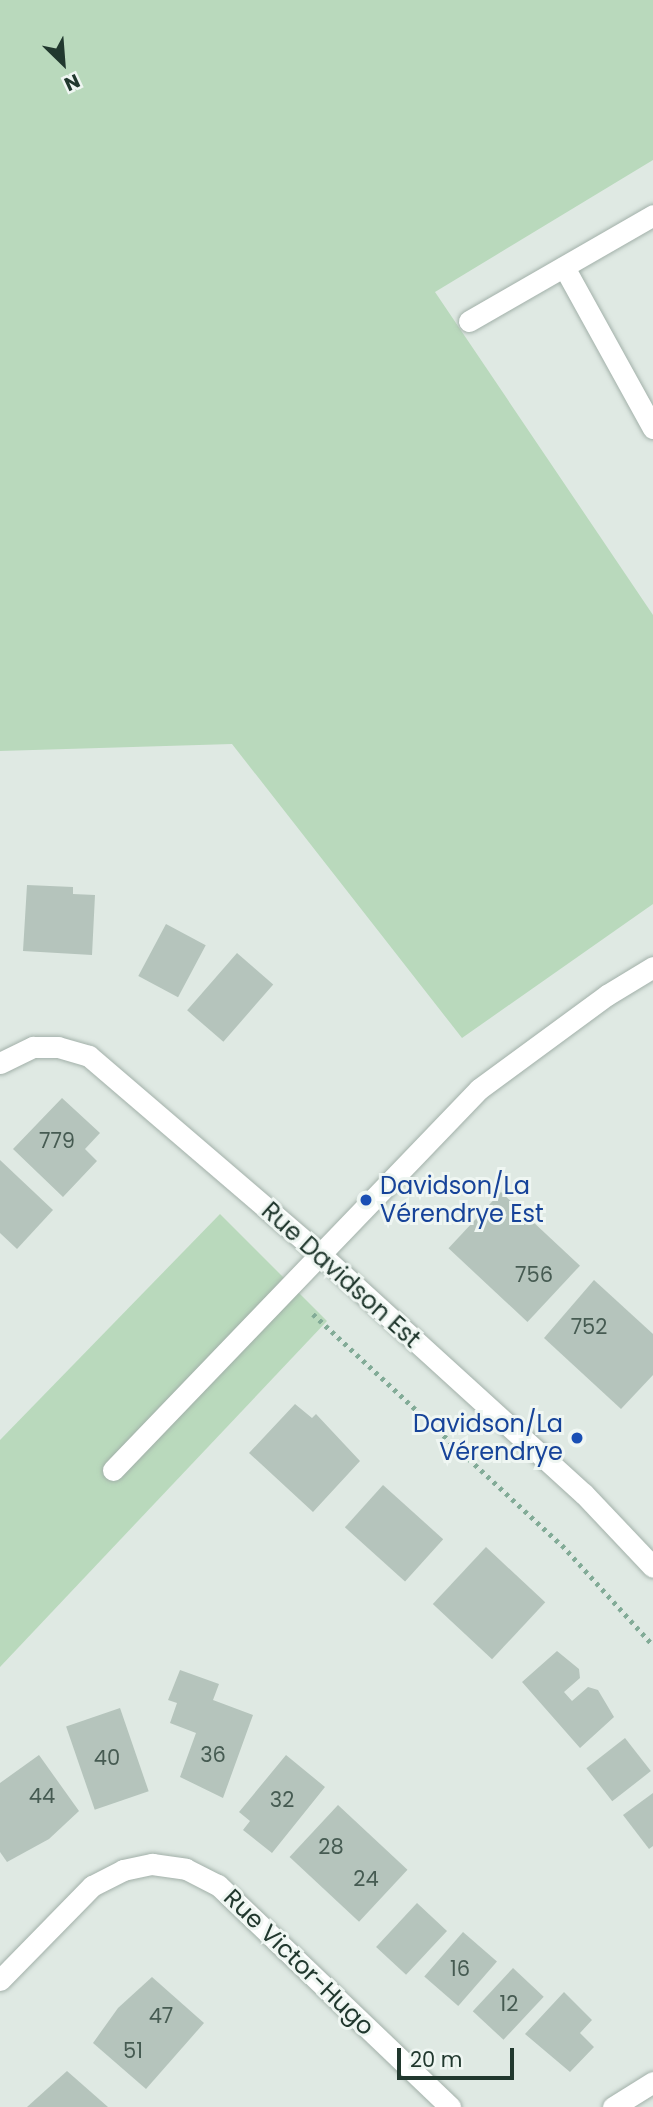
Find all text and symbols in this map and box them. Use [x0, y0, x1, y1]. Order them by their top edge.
north arrow [28, 28, 98, 98]
text: N [60, 67, 84, 98]
house number: 779 [39, 1128, 75, 1154]
place label: Davidson/La Vérendrye Est [380, 1172, 544, 1228]
marker: Davidson/La Vérendrye Est [358, 1192, 374, 1208]
street label: Rue Davidson Est [256, 1196, 426, 1354]
house number: 756 [515, 1262, 553, 1288]
house number: 752 [571, 1314, 607, 1340]
place label: Davidson/La Vérendrye [413, 1410, 563, 1466]
marker: Davidson/La Vérendrye [569, 1430, 585, 1446]
house number: 36 [200, 1742, 226, 1768]
house number: 40 [94, 1745, 120, 1771]
house number: 44 [29, 1783, 55, 1809]
house number: 32 [270, 1787, 294, 1813]
house number: 28 [318, 1834, 344, 1860]
house number: 24 [353, 1866, 379, 1892]
street label: Rue Victor-Hugo [218, 1883, 380, 2041]
house number: 16 [450, 1956, 470, 1982]
house number: 12 [500, 1991, 518, 2017]
house number: 47 [149, 2003, 173, 2029]
scale bar [401, 2034, 518, 2078]
house number: 51 [123, 2038, 143, 2064]
text: 20 m [410, 2045, 463, 2074]

